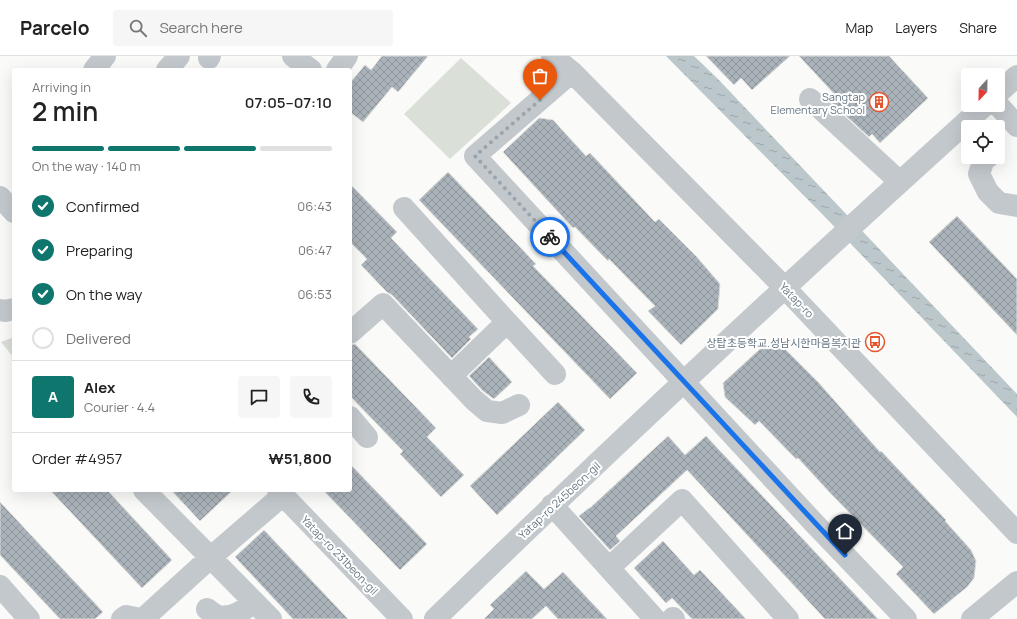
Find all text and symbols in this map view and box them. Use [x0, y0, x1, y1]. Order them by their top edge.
search box [113, 10, 393, 46]
text: Parcelo [20, 15, 89, 41]
icon: search [127, 17, 149, 39]
text: Search here [159, 17, 243, 38]
text: Map [845, 18, 873, 37]
text: Layers [895, 18, 937, 37]
text: Share [959, 18, 997, 37]
pin [523, 59, 557, 100]
icon: bag [529, 65, 551, 87]
north arrow [961, 68, 1005, 112]
map controls [961, 68, 1005, 164]
text: Arriving in [32, 78, 91, 96]
place label: Sangtap Elementary School [770, 89, 865, 117]
building icon: Sangtap Elementary School [868, 91, 890, 113]
text: 07:05–07:10 [245, 92, 332, 113]
text: 2 min [32, 93, 98, 129]
button: locate [961, 120, 1005, 164]
text: On the way · 140 m [32, 157, 141, 175]
icon: check [32, 195, 54, 217]
text: Confirmed [66, 196, 139, 217]
text: 06:43 [297, 197, 332, 215]
courier [530, 217, 570, 257]
icon: bike [539, 226, 561, 248]
icon: check [32, 239, 54, 261]
text: Preparing [66, 240, 133, 261]
text: 06:47 [298, 241, 332, 259]
street label: Yatap-ro [777, 279, 818, 321]
icon: check [32, 283, 54, 305]
text: On the way [66, 284, 142, 305]
text: 06:53 [297, 285, 332, 303]
text: Delivered [66, 328, 131, 349]
bus stop icon: 상탑초등학교.성남시한마음복지관 [864, 331, 886, 353]
place label: 상탑초등학교.성남시한마음복지관 [706, 335, 861, 350]
button: chat [238, 376, 280, 418]
button: phone [290, 376, 332, 418]
text: Alex [84, 377, 115, 398]
text: A [48, 386, 58, 407]
text: Courier · 4.4 [84, 398, 155, 416]
text: Order #4957 [32, 448, 122, 469]
text: ₩51,800 [269, 448, 332, 469]
street label: Yatap-ro 245beon-gil [515, 458, 603, 542]
street label: Yatap-ro 231beon-gil [298, 512, 382, 598]
pin [828, 514, 862, 555]
icon: home [834, 520, 856, 542]

